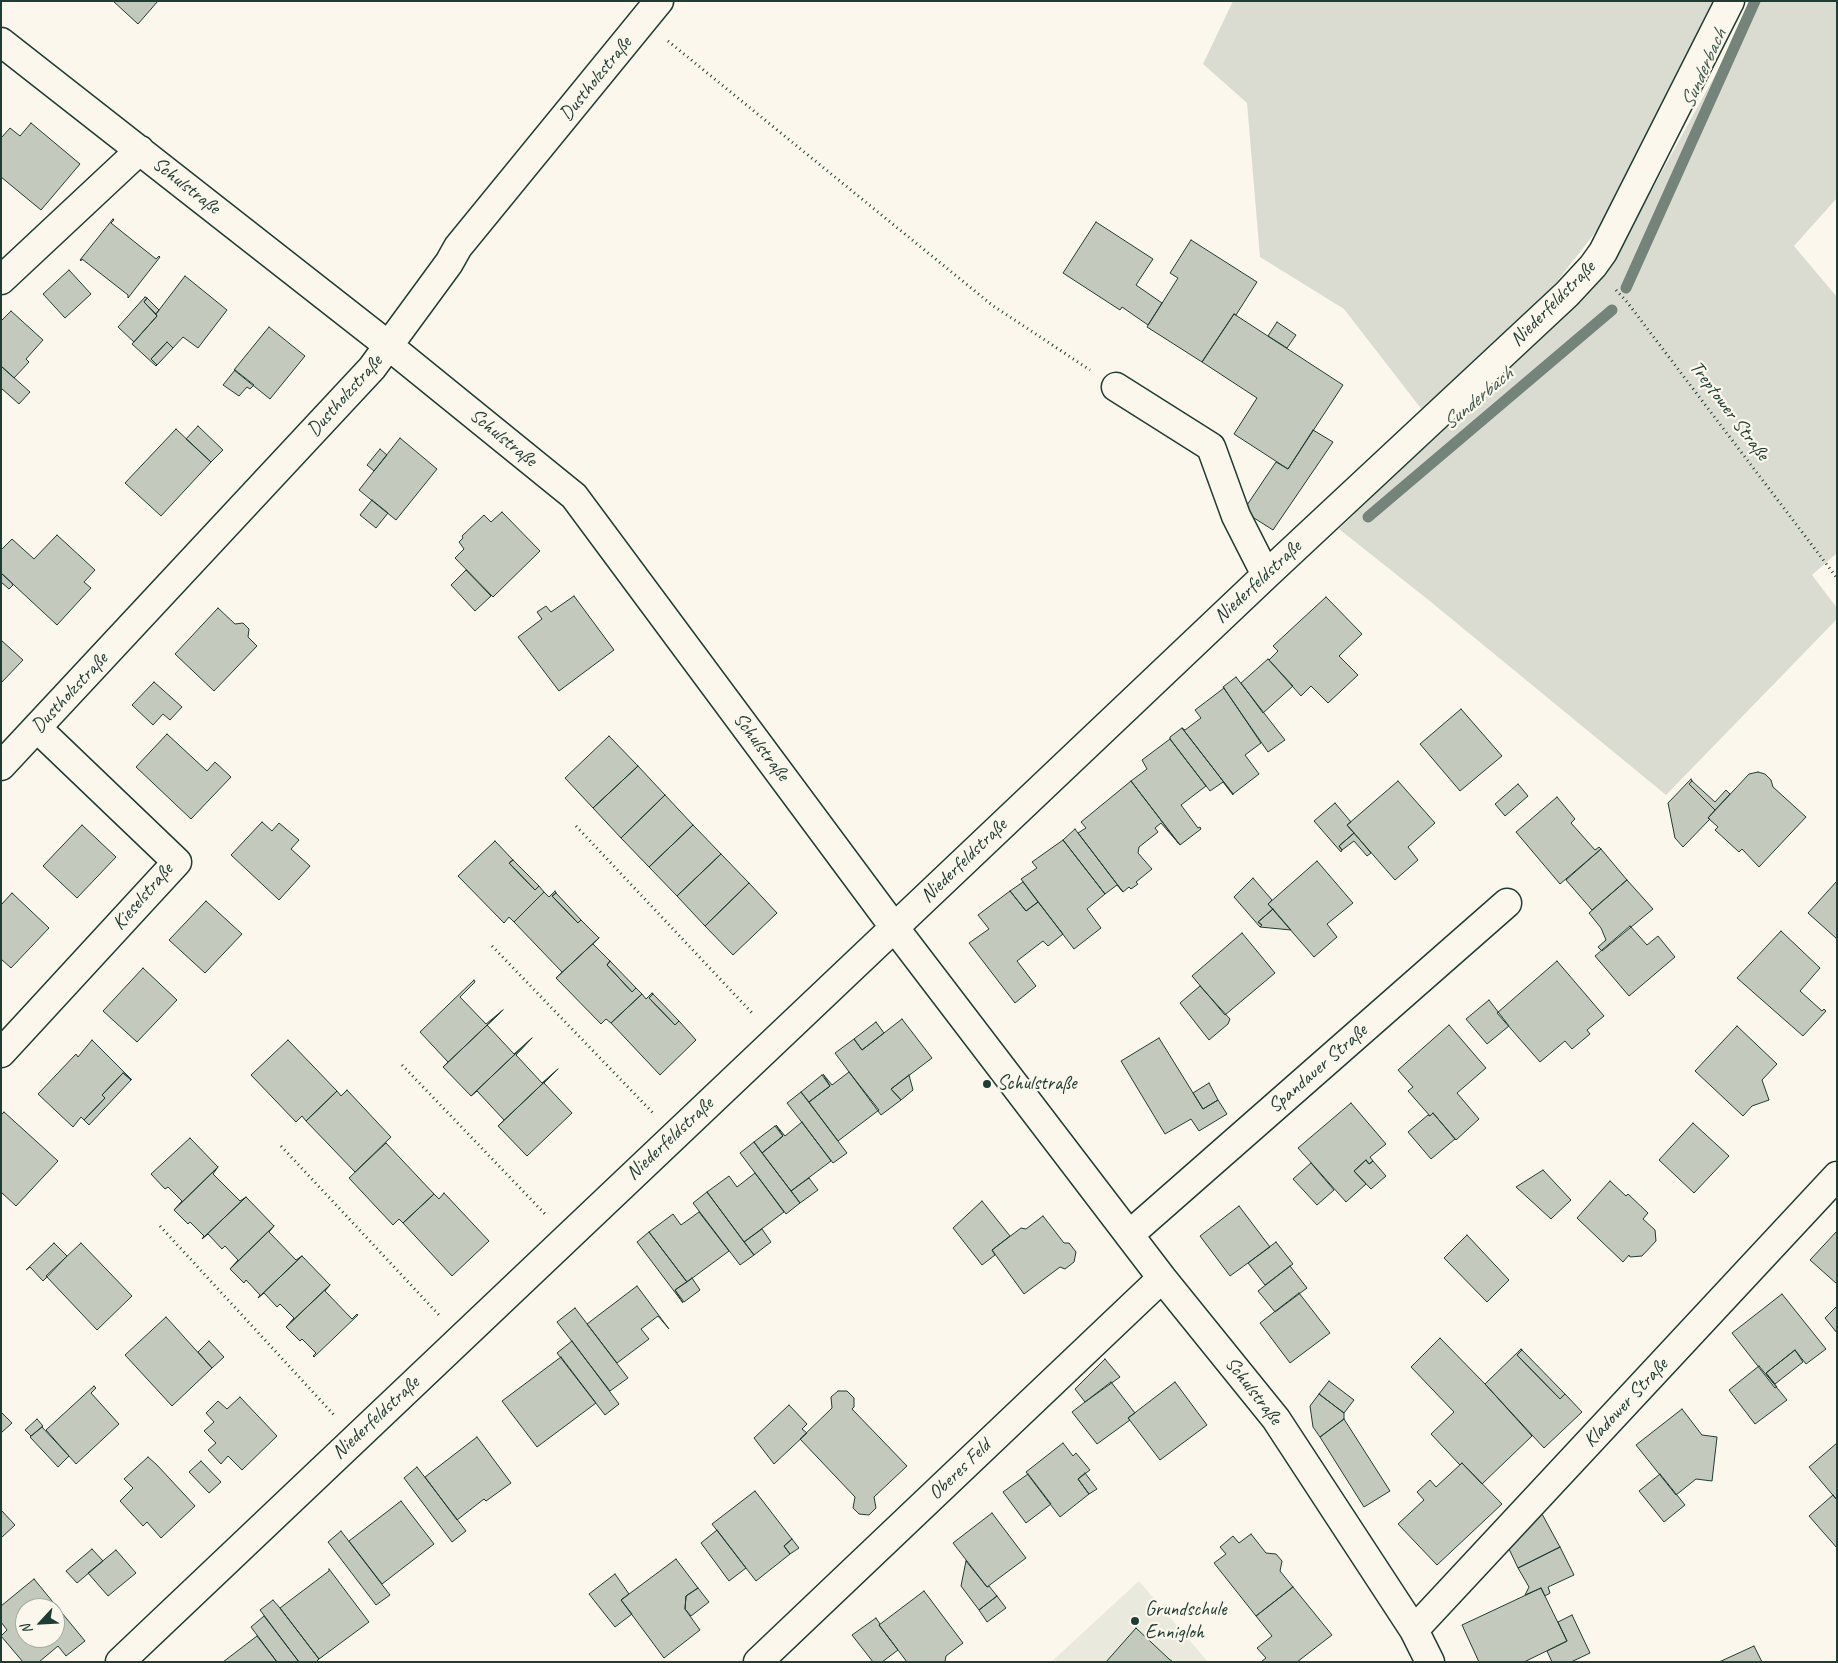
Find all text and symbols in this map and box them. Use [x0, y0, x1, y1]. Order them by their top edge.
water label: Sunderbach [1675, 25, 1733, 113]
street label: Dustholzstraße [555, 32, 637, 126]
street label: Schulstraße [147, 152, 225, 220]
street label: Niederfeldstraße [1505, 256, 1601, 352]
street label: Dustholzstraße [302, 350, 388, 442]
street label: Treptower Straße [1684, 356, 1774, 466]
water label: Sunderbach [1438, 362, 1518, 436]
street label: Schulstraße [465, 404, 541, 472]
street label: Niederfeldstraße [1209, 535, 1307, 629]
street label: Dustholzstraße [27, 648, 113, 738]
street label: Schulstraße [728, 708, 794, 786]
street label: Niederfeldstraße [916, 814, 1012, 908]
street label: Kieselstraße [107, 859, 179, 935]
street label: Spandauer Straße [1263, 1019, 1373, 1119]
place label: Schulstraße [997, 1072, 1076, 1096]
marker: Schulstraße [981, 1078, 993, 1090]
street label: Niederfeldstraße [621, 1092, 719, 1186]
street label: Schulstraße [1219, 1352, 1287, 1430]
street label: Kladower Straße [1579, 1353, 1673, 1453]
street label: Niederfeldstraße [327, 1371, 425, 1465]
street label: Oberes Feld [924, 1435, 996, 1505]
north arrow [15, 1598, 65, 1648]
place label: Grundschule Ennigloh [1145, 1598, 1226, 1645]
marker: Grundschule Ennigloh [1129, 1615, 1141, 1627]
text: N [17, 1622, 36, 1637]

